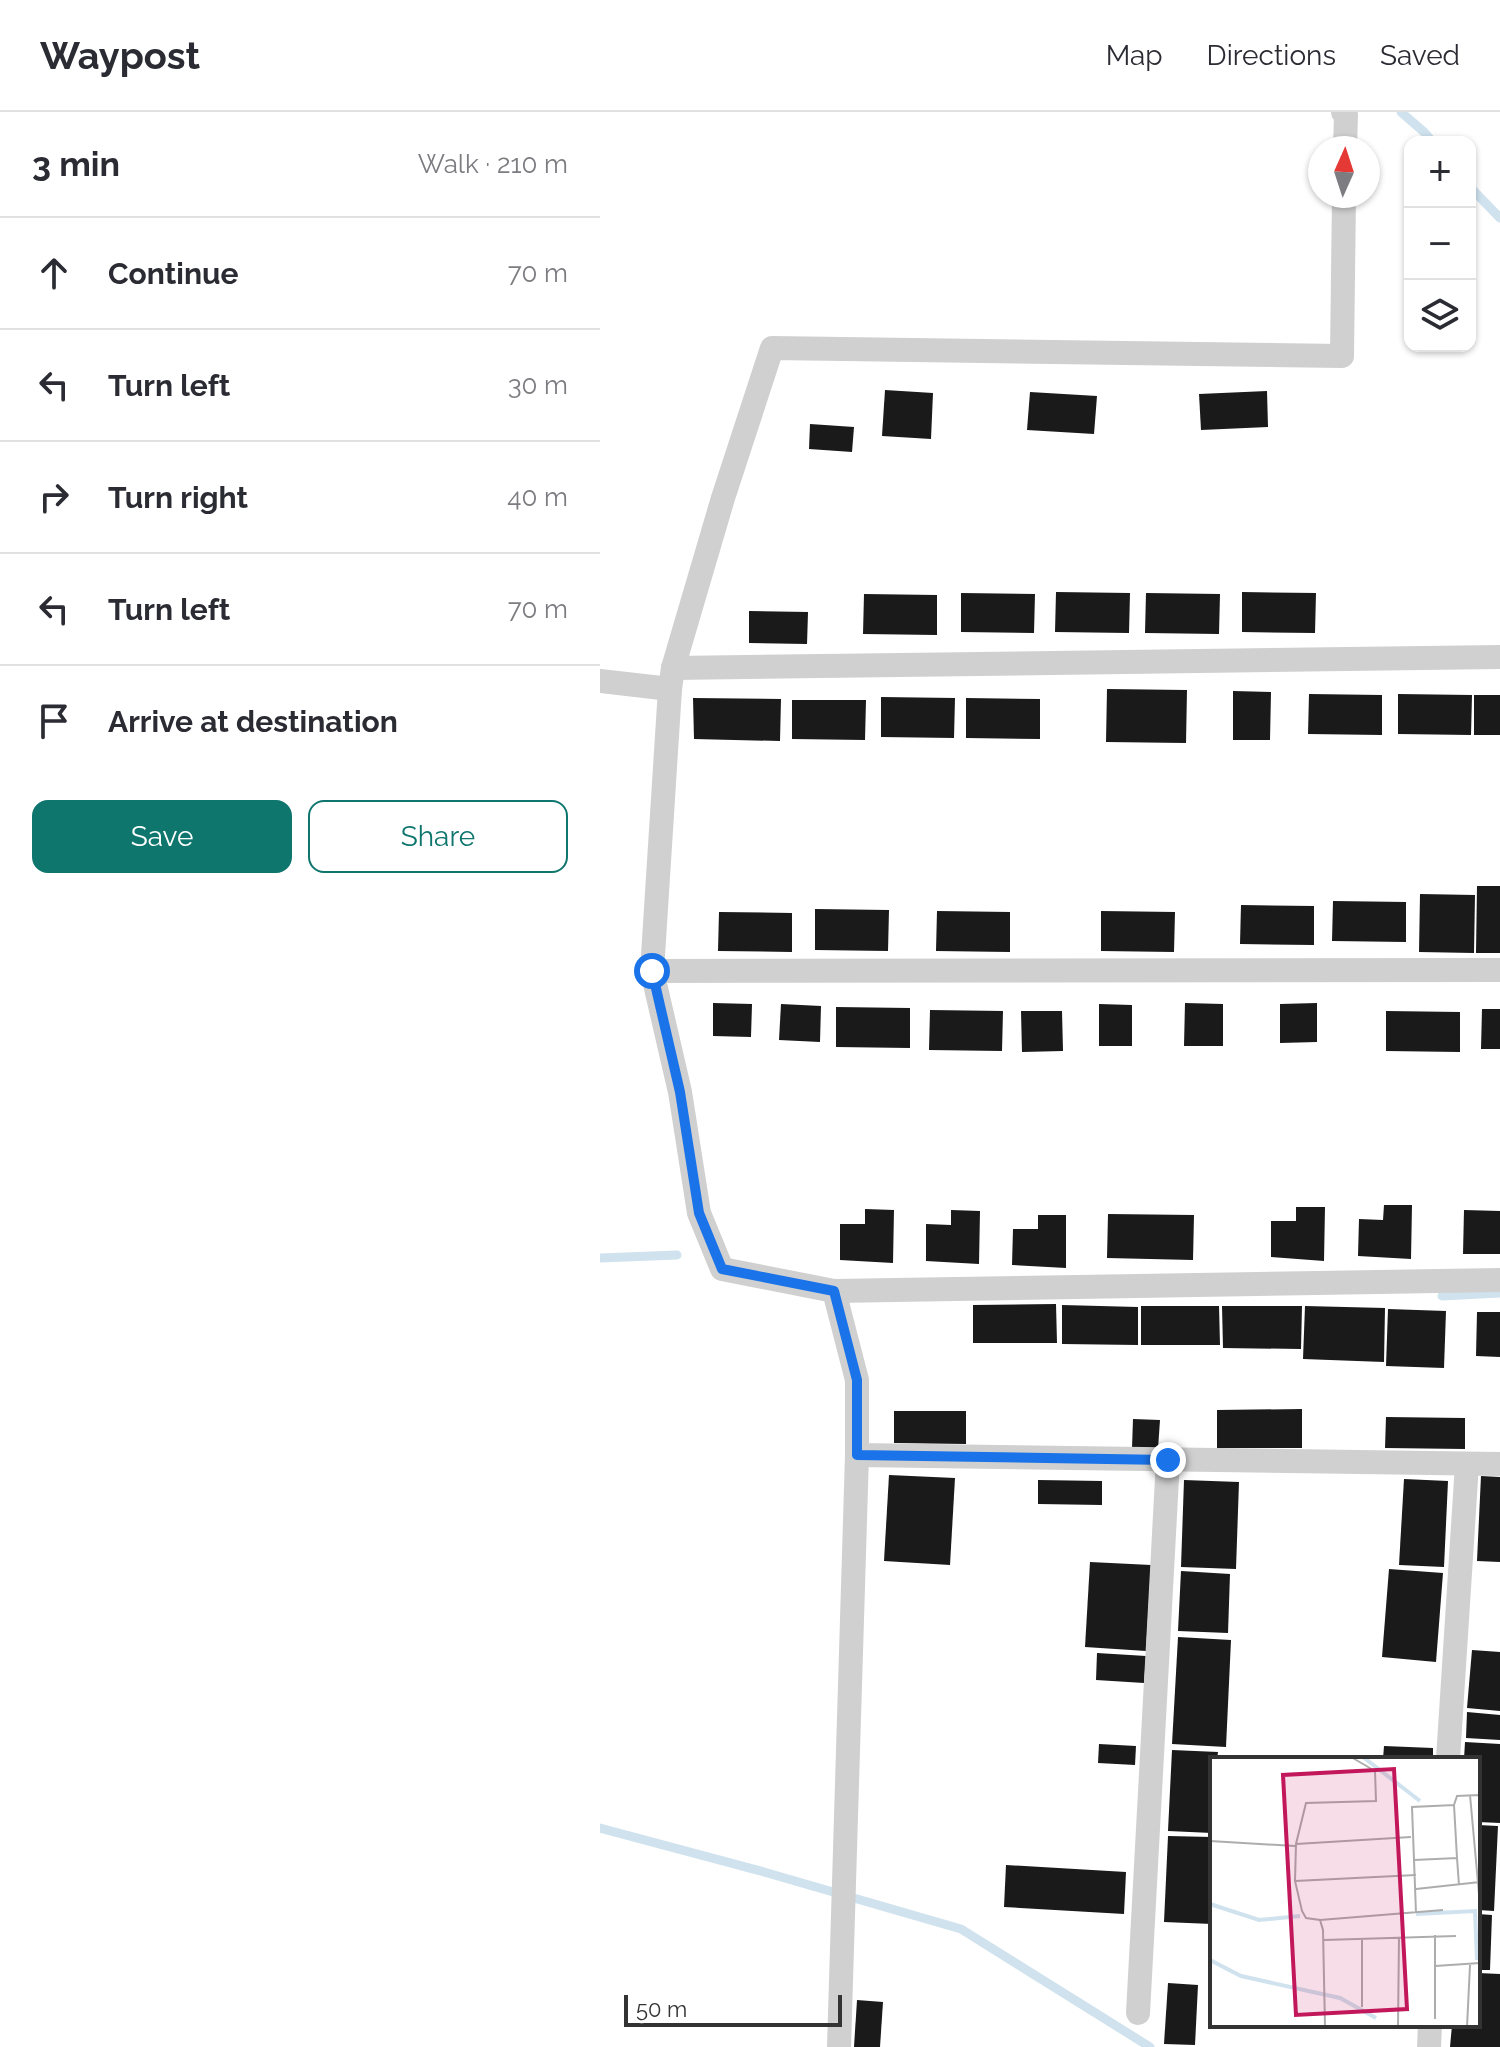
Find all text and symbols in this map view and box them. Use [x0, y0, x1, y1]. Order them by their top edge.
text: Waypost [40, 33, 200, 78]
text: Map [1106, 39, 1163, 72]
text: Directions [1207, 39, 1336, 72]
text: Saved [1380, 39, 1460, 72]
north arrow [1308, 136, 1380, 208]
map controls [1404, 136, 1476, 352]
button: + [1404, 136, 1476, 208]
text: 3 min [32, 144, 120, 184]
text: Walk · 210 m [418, 149, 568, 179]
button: − [1404, 208, 1476, 280]
icon: ahead [32, 251, 76, 295]
text: Continue [108, 256, 239, 291]
text: 70 m [508, 258, 568, 288]
button: layers [1404, 280, 1476, 352]
icon: left [32, 363, 76, 407]
text: Turn left [108, 368, 230, 403]
text: 30 m [508, 370, 568, 400]
icon: right [32, 475, 76, 519]
text: Turn right [108, 480, 248, 515]
text: 40 m [507, 482, 568, 512]
icon: left [32, 587, 76, 631]
text: Turn left [108, 592, 230, 627]
text: 70 m [508, 594, 568, 624]
icon: arrive [32, 699, 76, 743]
text: Arrive at destination [108, 704, 398, 739]
button: Save [32, 800, 292, 873]
button: Share [308, 800, 568, 873]
route start [634, 953, 670, 989]
route end [1150, 1442, 1186, 1478]
inset map [1210, 1757, 1480, 2027]
scale bar [624, 1991, 842, 2027]
text: 50 m [636, 1996, 687, 2022]

